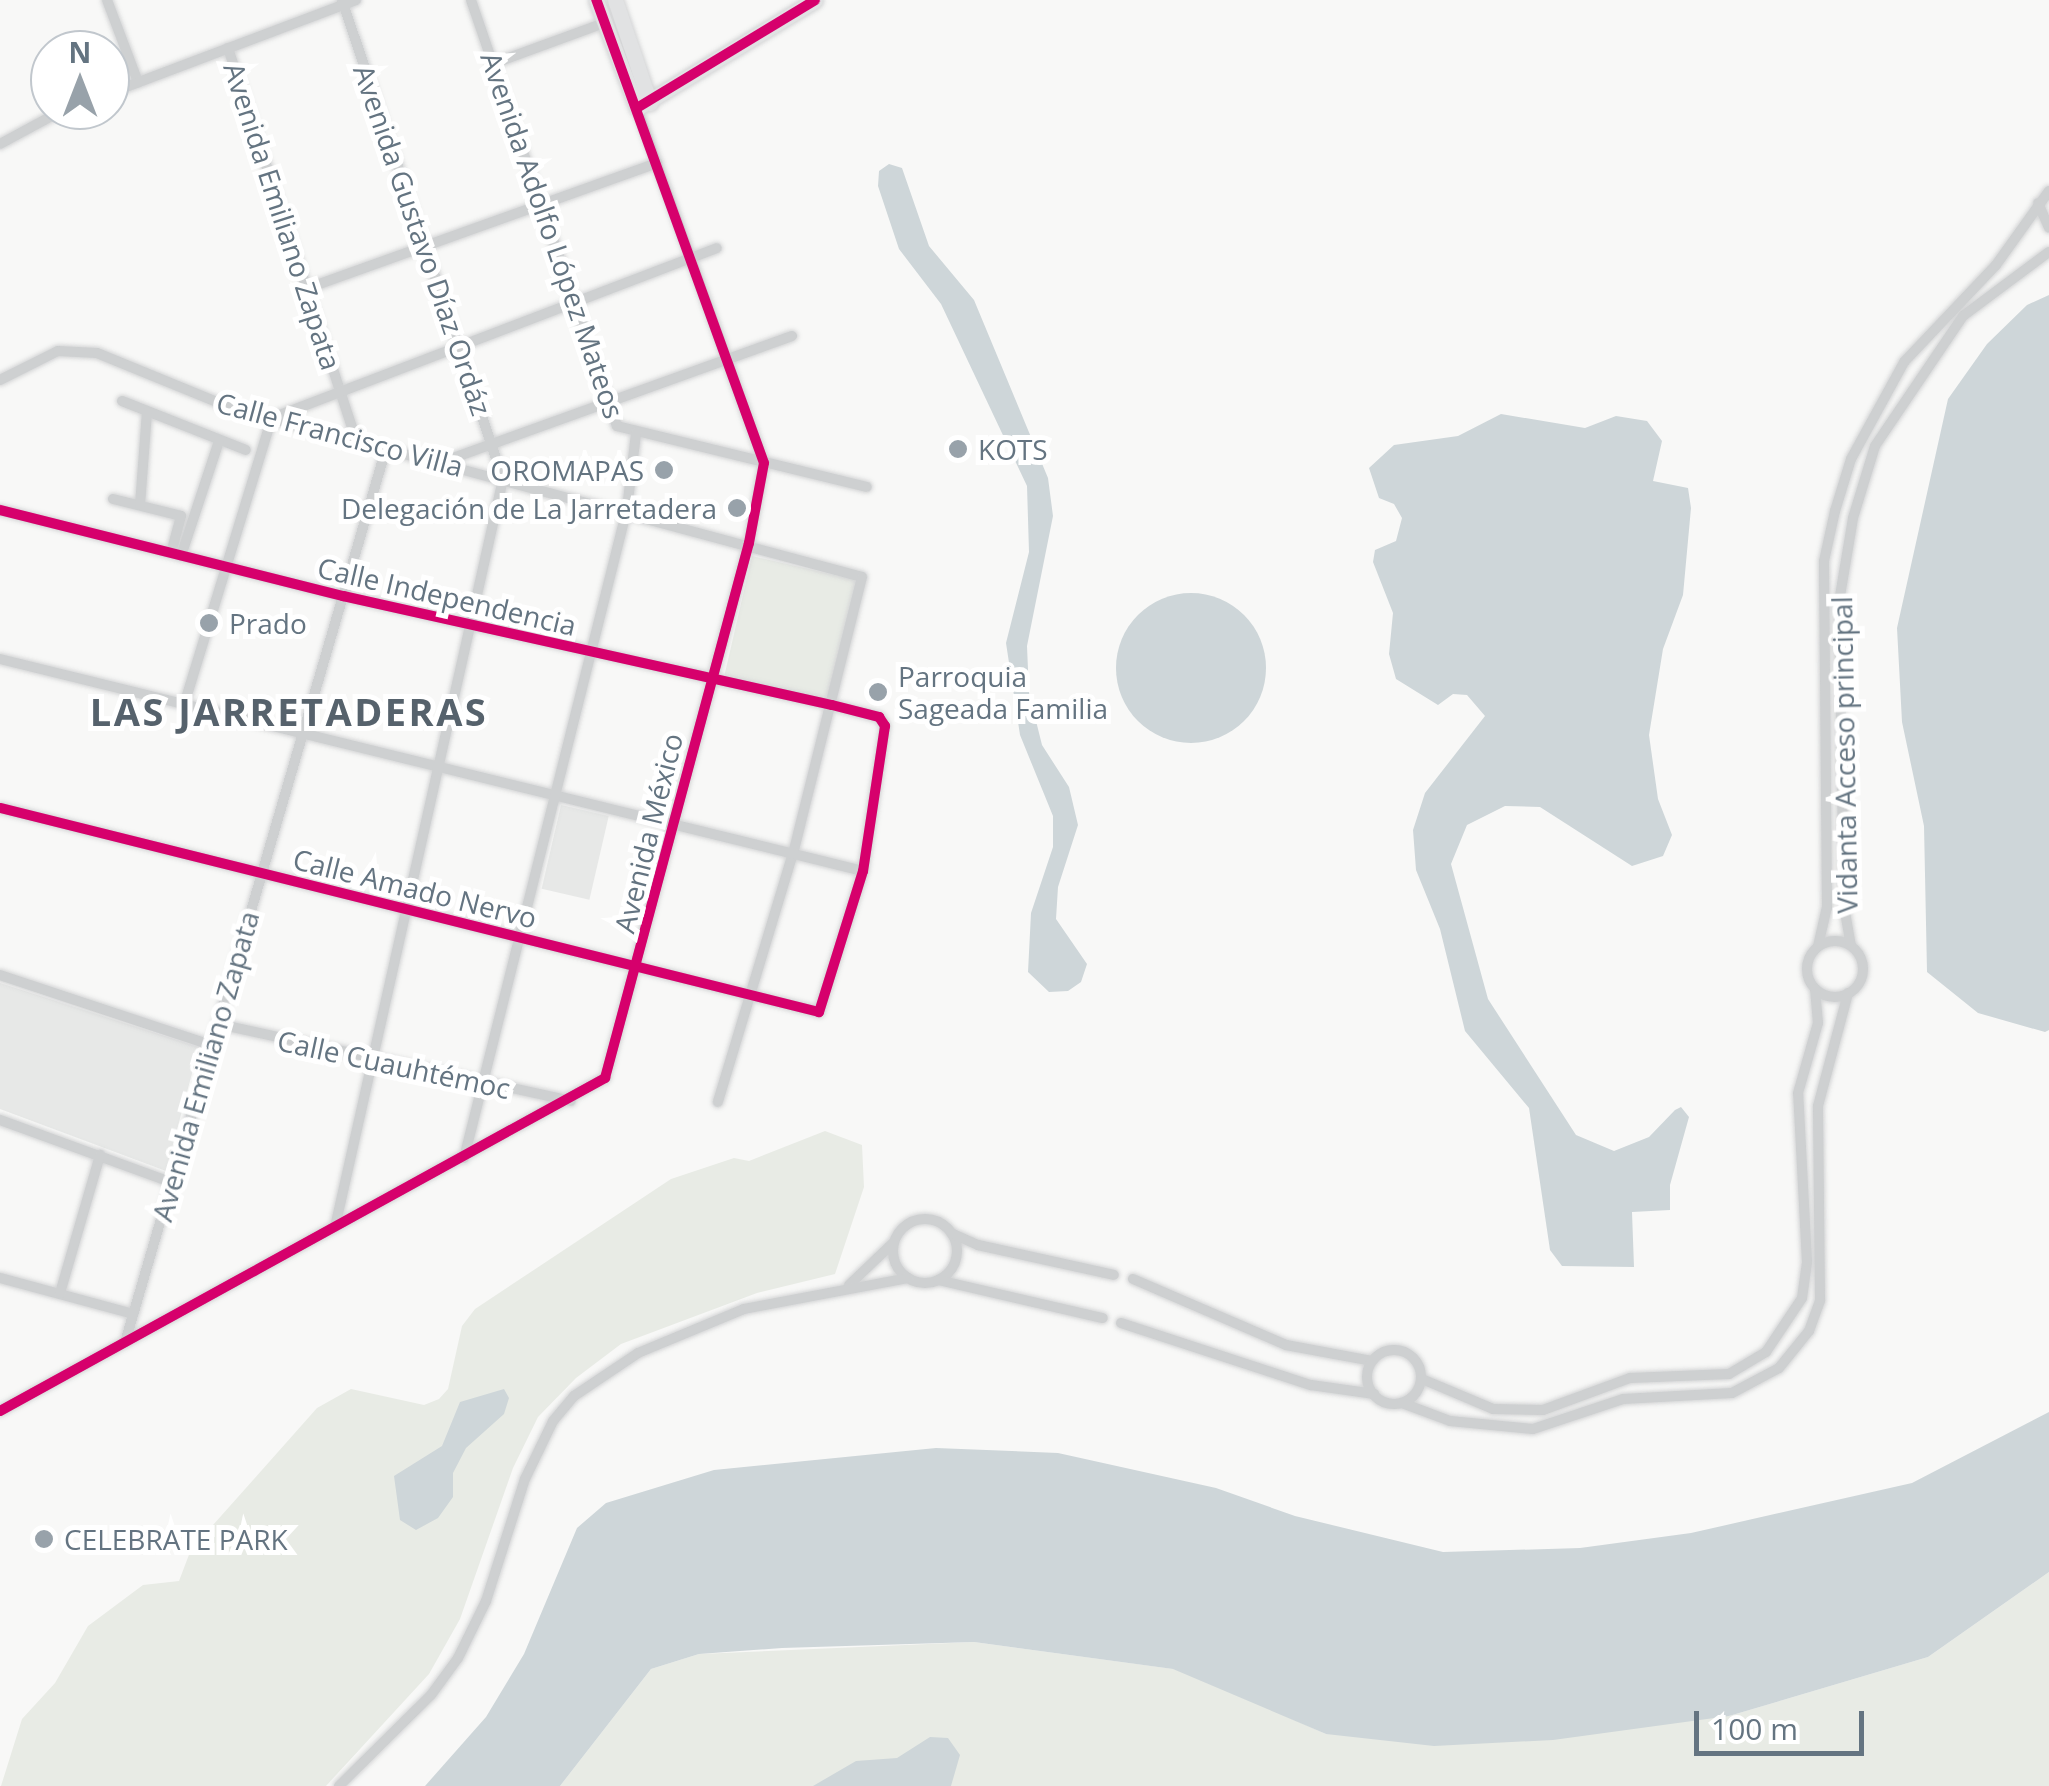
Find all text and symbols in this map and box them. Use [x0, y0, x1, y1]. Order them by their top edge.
north arrow [30, 30, 130, 130]
text: N [69, 33, 91, 71]
street label: Avenida Adolfo López Mateos [474, 47, 632, 423]
street label: Avenida Emiliano Zapata [217, 58, 349, 374]
street label: Avenida Gustavo Díaz Ordáz [347, 60, 499, 420]
street label: Calle Francisco Villa [213, 385, 467, 483]
place label: KOTS [978, 432, 1048, 466]
marker: KOTS [947, 438, 969, 460]
place label: OROMAPAS [490, 453, 644, 487]
marker: OROMAPAS [653, 459, 675, 481]
place label: Delegación de La Jarretadera [341, 491, 717, 525]
marker: Delegación de La Jarretadera [726, 497, 748, 519]
street label: Calle Independencia [314, 550, 580, 642]
street label: Vidanta Acceso principal [1824, 596, 1864, 914]
place label: Prado [229, 606, 307, 640]
marker: Prado [198, 612, 220, 634]
place label: Parroquia Sageada Familia [898, 659, 1108, 725]
marker: Parroquia Sageada Familia [867, 681, 889, 703]
district label: LAS JARRETADERAS [90, 689, 488, 735]
street label: Avenida México [607, 730, 689, 936]
street label: Calle Amado Nervo [290, 841, 540, 935]
street label: Avenida Emiliano Zapata [145, 907, 265, 1225]
street label: Calle Cuauhtémoc [275, 1023, 513, 1105]
place label: CELEBRATE PARK [64, 1522, 288, 1556]
marker: CELEBRATE PARK [33, 1528, 55, 1550]
scale bar [1699, 1691, 1869, 1753]
text: 100 m [1711, 1708, 1798, 1749]

